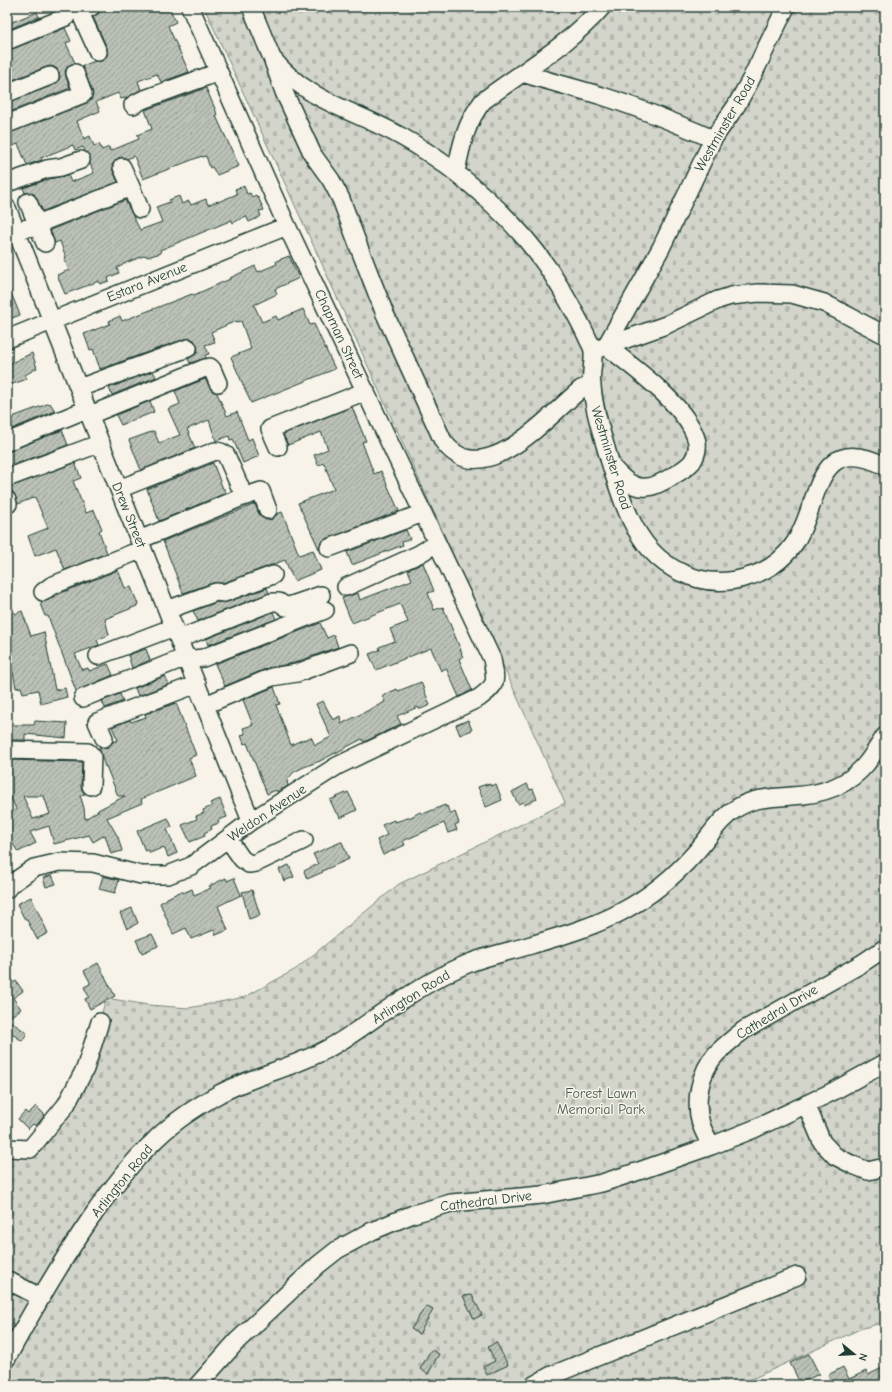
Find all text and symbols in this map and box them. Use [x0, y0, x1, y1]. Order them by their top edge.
street label: Westminster Road [691, 73, 759, 175]
street label: Estara Avenue [104, 258, 190, 306]
street label: Chapman Street [311, 286, 368, 382]
street label: Westminster Road [587, 404, 635, 512]
street label: Drew Street [108, 480, 150, 551]
street label: Weldon Avenue [224, 780, 310, 846]
street label: Arlington Road [369, 966, 453, 1028]
street label: Cathedral Drive [733, 981, 821, 1043]
park label: Forest Lawn Memorial Park [557, 1085, 645, 1118]
street label: Arlington Road [87, 1141, 157, 1221]
street label: Cathedral Drive [439, 1187, 533, 1215]
north arrow [834, 1334, 874, 1374]
text: N [856, 1352, 870, 1362]

